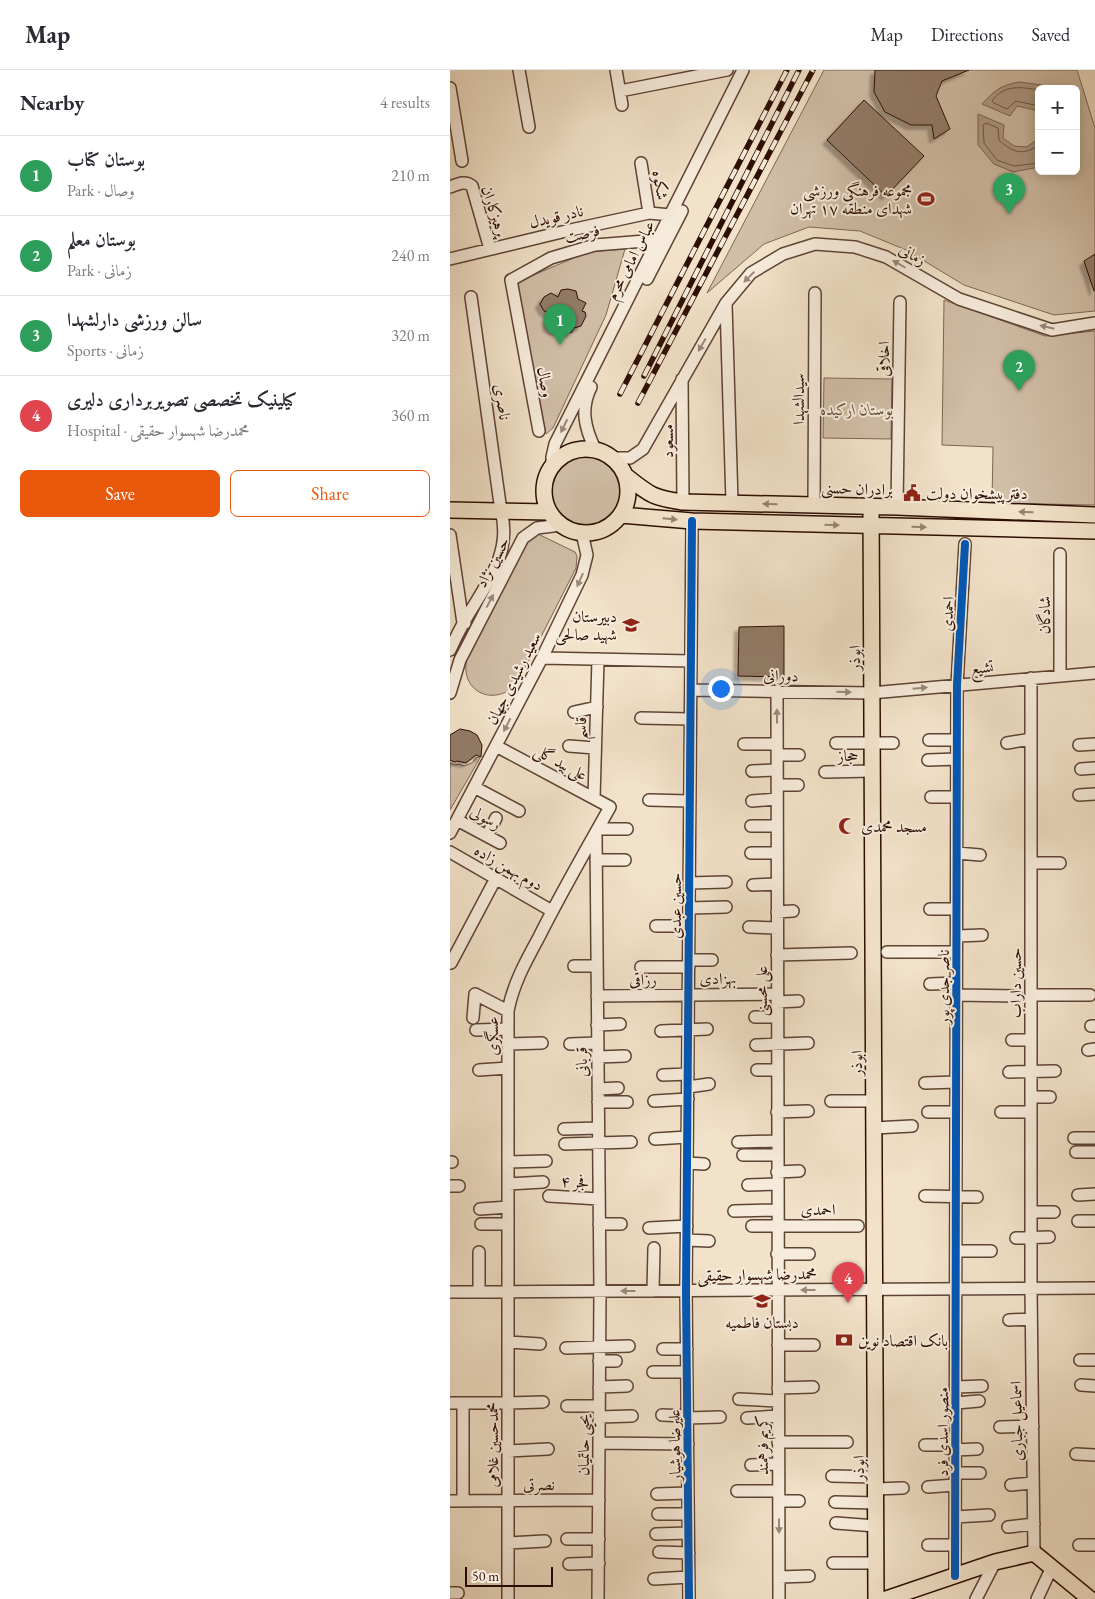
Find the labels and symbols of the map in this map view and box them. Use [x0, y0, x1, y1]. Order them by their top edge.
street label: شکوه [648, 169, 673, 202]
pin: 3 [993, 173, 1025, 214]
place label: مجموعه فرهنگی ورزشی شهدای منطقه ۱۷ تهران [790, 180, 912, 219]
street label: پرهیزکاران [476, 183, 513, 242]
sports icon: مجموعه فرهنگی ورزشی شهدای منطقه ۱۷ تهران [916, 189, 936, 209]
street label: نادر قویدل [527, 200, 585, 233]
street label: عباس امامی محرم [601, 217, 663, 306]
street label: فرصت [562, 219, 602, 248]
street label: زمانی [895, 238, 930, 271]
one-way arrow [892, 260, 905, 269]
one-way arrow [743, 271, 755, 283]
pin: 1 [544, 304, 576, 345]
one-way arrow [1039, 323, 1055, 331]
one-way arrow [697, 339, 706, 352]
street label: اخلاقی [873, 341, 894, 377]
pin: 2 [1003, 350, 1035, 391]
street label: وصال [532, 365, 559, 399]
street label: سیدالشهدا [788, 373, 809, 425]
street label: ناصری [490, 383, 515, 422]
park label: بوستان ارکیده [821, 399, 893, 420]
one-way arrow [560, 419, 568, 434]
street label: مسعود [657, 424, 678, 458]
street label: برادران حسنی [821, 477, 893, 501]
public building icon: دفترپیشخوان دولت [902, 483, 922, 503]
place label: دفترپیشخوان دولت [926, 483, 1028, 505]
one-way arrow [762, 499, 778, 507]
one-way arrow [1018, 508, 1034, 516]
one-way arrow [662, 516, 678, 524]
one-way arrow [825, 521, 841, 529]
one-way arrow [911, 523, 927, 531]
street label: حسین نژاد [470, 533, 514, 591]
one-way arrow [575, 573, 583, 587]
one-way arrow [486, 594, 494, 608]
street label: احمدی [936, 596, 959, 632]
street label: شادگان [1034, 596, 1055, 634]
place label: دبیرستان شهید صالحی [555, 606, 617, 646]
school or university icon: دبیرستان شهید صالحی [621, 615, 641, 635]
street label: سعید رشیدی جهان [481, 628, 546, 728]
street label: ابوذر [844, 645, 865, 673]
street label: تشیع [970, 656, 995, 684]
street label: دورانی [763, 665, 799, 686]
your location [708, 676, 734, 702]
one-way arrow [912, 684, 928, 692]
one-way arrow [837, 688, 853, 696]
one-way arrow [773, 708, 781, 724]
street label: قاسم [570, 716, 597, 740]
one-way arrow [503, 718, 511, 733]
street label: علی بید گلی [530, 740, 591, 786]
street label: حجاز [835, 745, 859, 766]
street label: رسولی [466, 800, 505, 834]
mosque icon: مسجد محمدی [837, 816, 857, 836]
place label: مسجد محمدی [861, 816, 927, 837]
street label: دوم بهمن زاده [469, 839, 547, 899]
street label: حسین عبدی [665, 873, 686, 939]
street label: حسین داراب [1005, 948, 1026, 1018]
street label: ناصر جدی پور [933, 950, 955, 1026]
street label: علی محسنی [751, 966, 773, 1016]
street label: بهزادی [700, 968, 736, 989]
street label: رزاقی [629, 969, 657, 990]
street label: عسگری [482, 1016, 503, 1056]
street label: قربانی [571, 1047, 592, 1077]
street label: ابوذر [846, 1050, 867, 1078]
street label: فجر ۴ [560, 1170, 590, 1193]
street label: احمدی [801, 1199, 835, 1220]
pin: 4 [832, 1262, 864, 1303]
street label: محمدرضا شهسوار حقیقی [697, 1263, 817, 1287]
one-way arrow [800, 1286, 816, 1294]
one-way arrow [620, 1287, 636, 1295]
school or university icon: دبستان فاطمیه [752, 1291, 772, 1311]
place label: دبستان فاطمیه [725, 1312, 799, 1333]
bank icon: بانک اقتصاد نوین [834, 1330, 854, 1350]
place label: بانک اقتصاد نوین [858, 1330, 948, 1351]
street label: اسماعیل جباری [1005, 1381, 1029, 1461]
street label: منصور اسدی فرد [932, 1387, 953, 1477]
street label: محمدحسین غلامی [482, 1402, 503, 1488]
street label: علیرضا هوشیار [663, 1409, 686, 1483]
street label: یحیی حاتمیان [573, 1413, 597, 1476]
street label: کریم فرهمند [752, 1415, 777, 1475]
street label: ابوذر [848, 1455, 869, 1483]
street label: نصرتی [523, 1474, 555, 1495]
one-way arrow [775, 1518, 783, 1534]
scale bar [465, 1564, 552, 1587]

